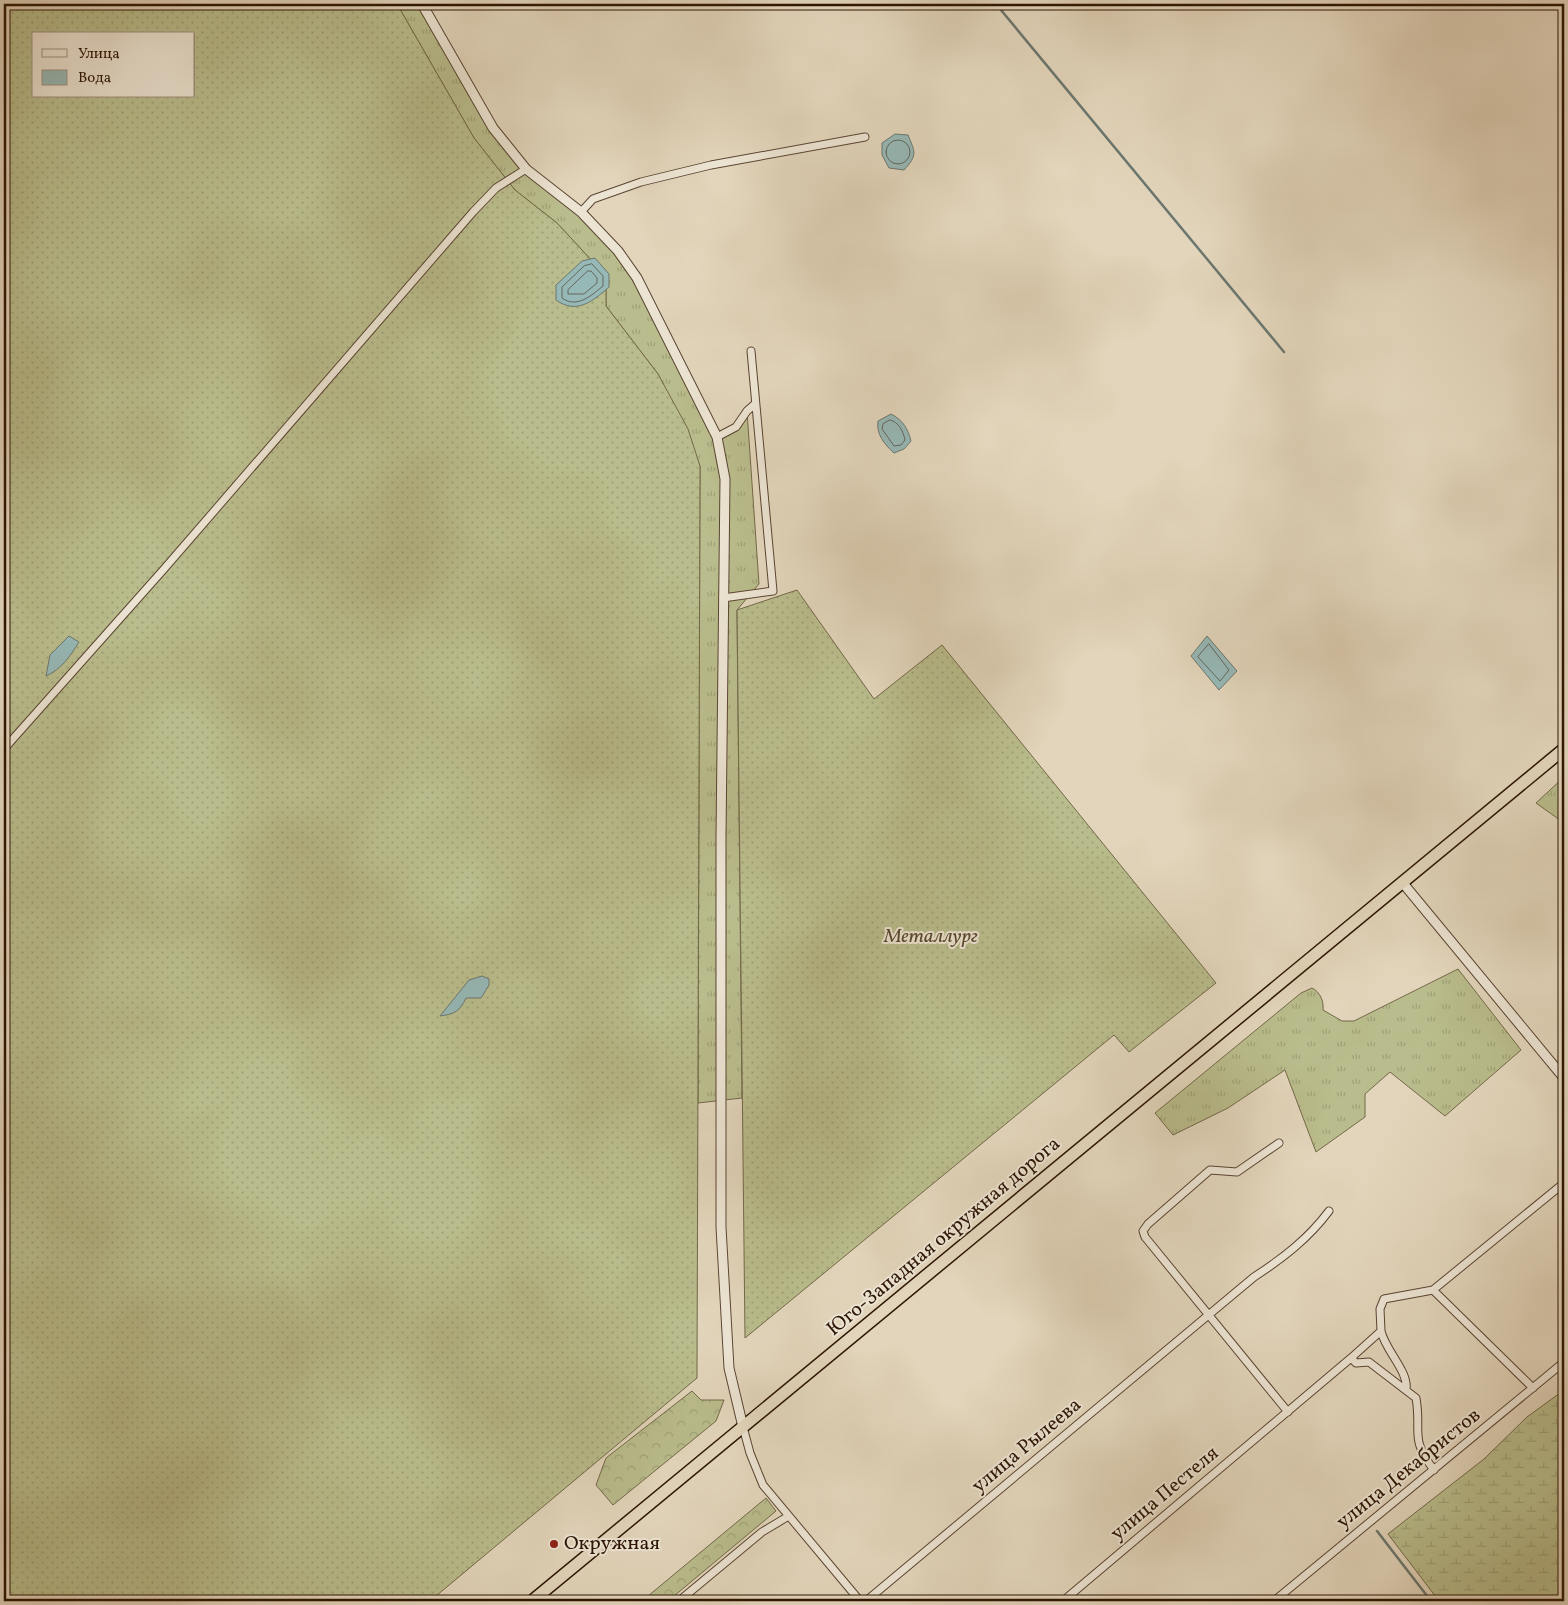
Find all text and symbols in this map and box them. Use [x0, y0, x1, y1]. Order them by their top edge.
legend [32, 32, 195, 98]
text: Улица [78, 44, 120, 65]
text: Вода [78, 68, 111, 89]
park label: Металлург [883, 923, 978, 951]
street label: Юго-Западная окружная дорога [821, 1131, 1067, 1343]
street label: улица Рылеева [966, 1392, 1088, 1500]
street label: улица Декабристов [1331, 1402, 1487, 1536]
street label: улица Пестеля [1105, 1440, 1225, 1548]
place label: Окружная [564, 1530, 660, 1558]
marker: Окружная [548, 1538, 560, 1550]

